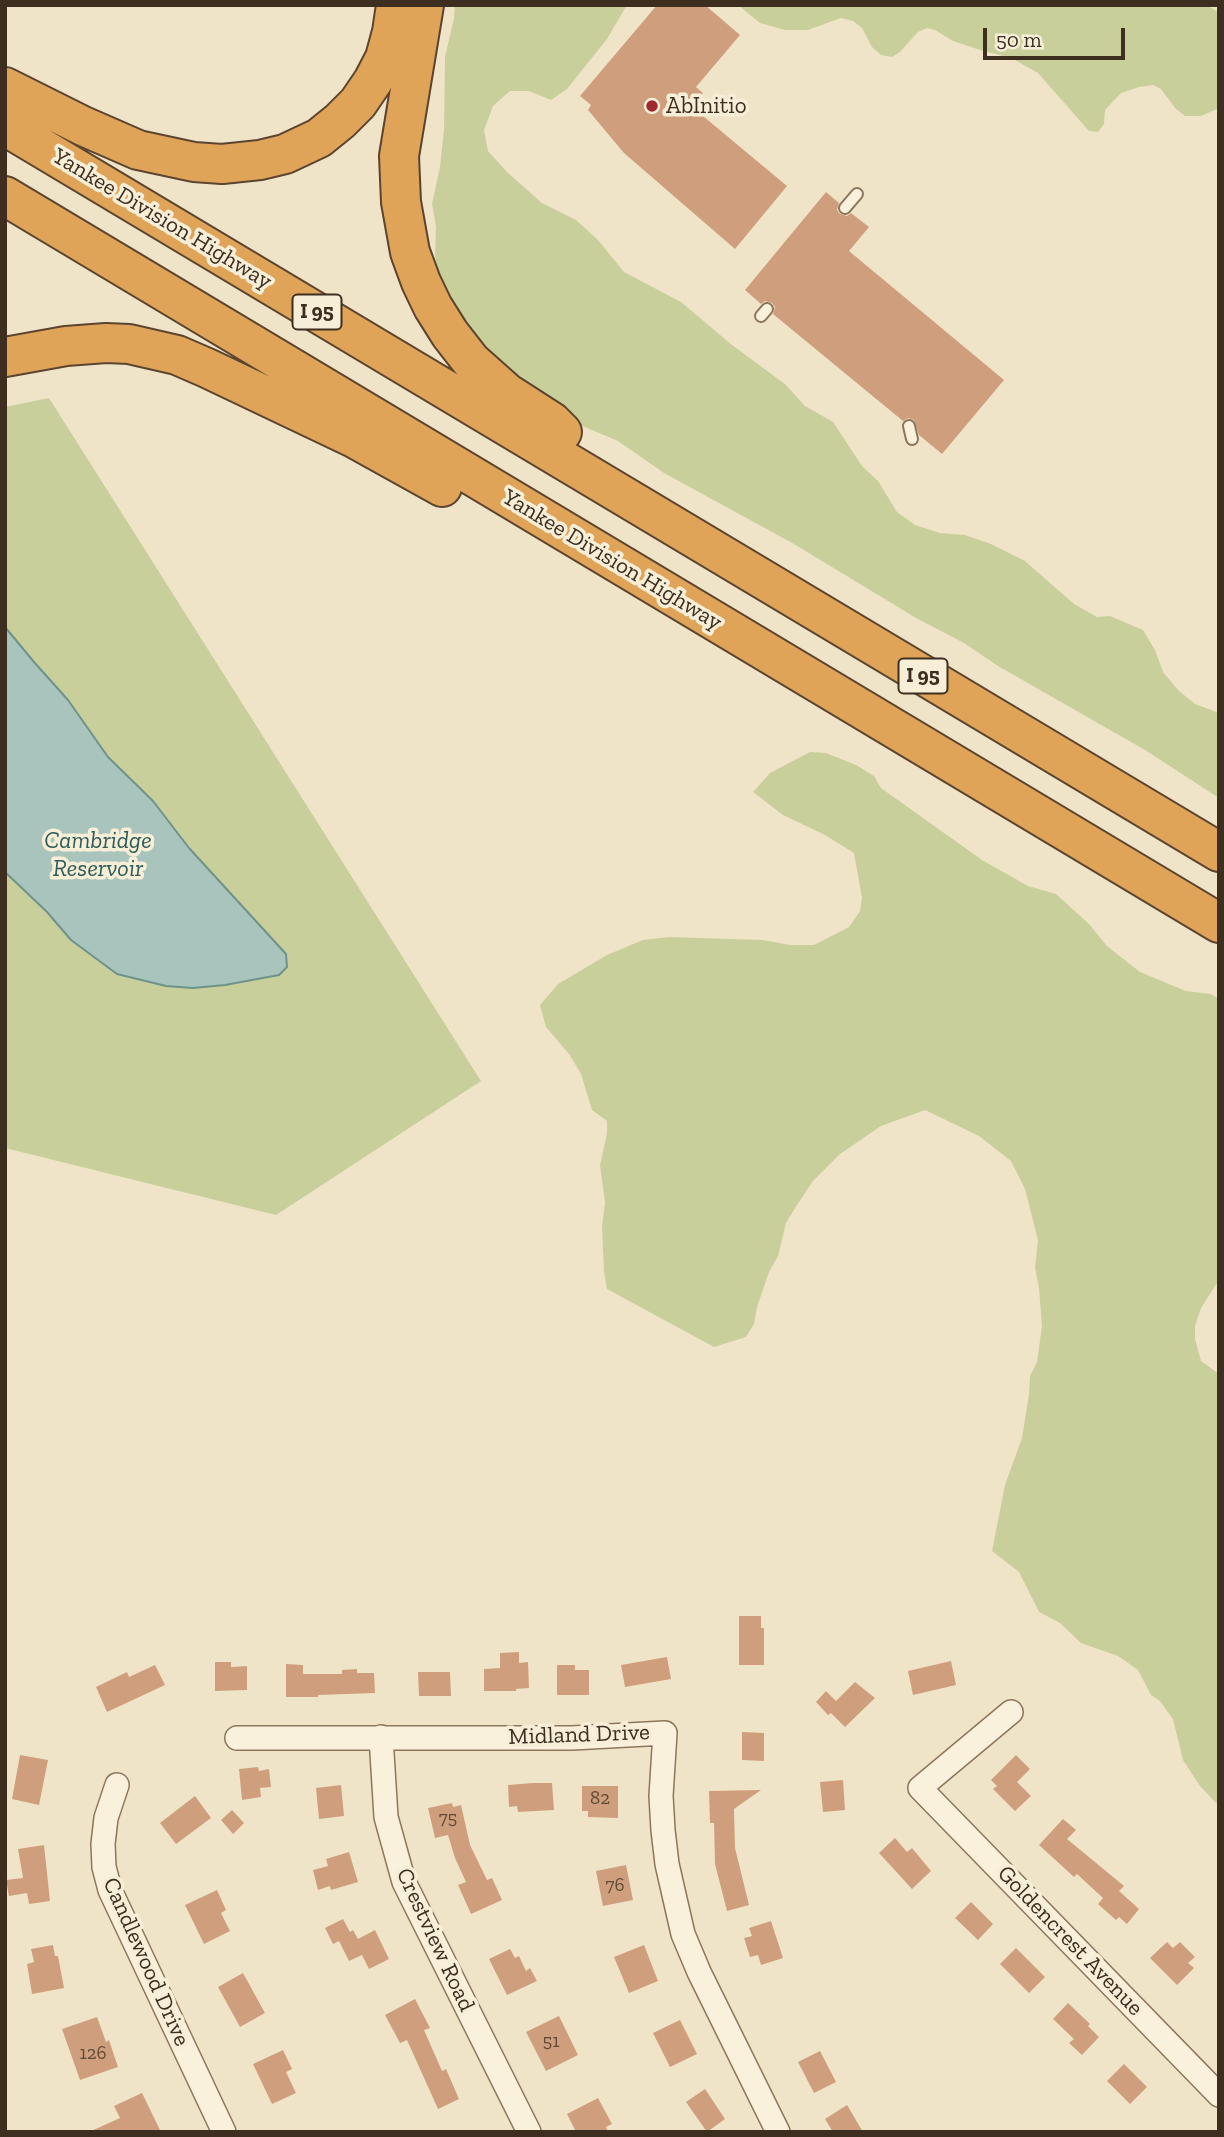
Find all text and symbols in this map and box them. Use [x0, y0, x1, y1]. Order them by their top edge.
scale bar [986, 14, 1128, 58]
text: 50 m [996, 27, 1042, 52]
place label: AbInitio [666, 92, 746, 120]
marker: AbInitio [644, 98, 660, 114]
street label: Yankee Division Highway [47, 142, 277, 296]
road number: I 95 [292, 294, 342, 330]
street label: Yankee Division Highway [497, 483, 727, 637]
road number: I 95 [898, 658, 948, 694]
water label: Cambridge Reservoir [44, 827, 152, 883]
street label: Midland Drive [508, 1719, 650, 1751]
house number: 82 [590, 1788, 610, 1810]
house number: 75 [439, 1808, 457, 1830]
street label: Goldencrest Avenue [991, 1860, 1149, 2022]
street label: Crestview Road [390, 1864, 480, 2016]
street label: Candlewood Drive [96, 1874, 196, 2050]
house number: 76 [605, 1875, 625, 1897]
house number: 51 [542, 2031, 560, 2053]
house number: 126 [79, 2043, 107, 2065]

